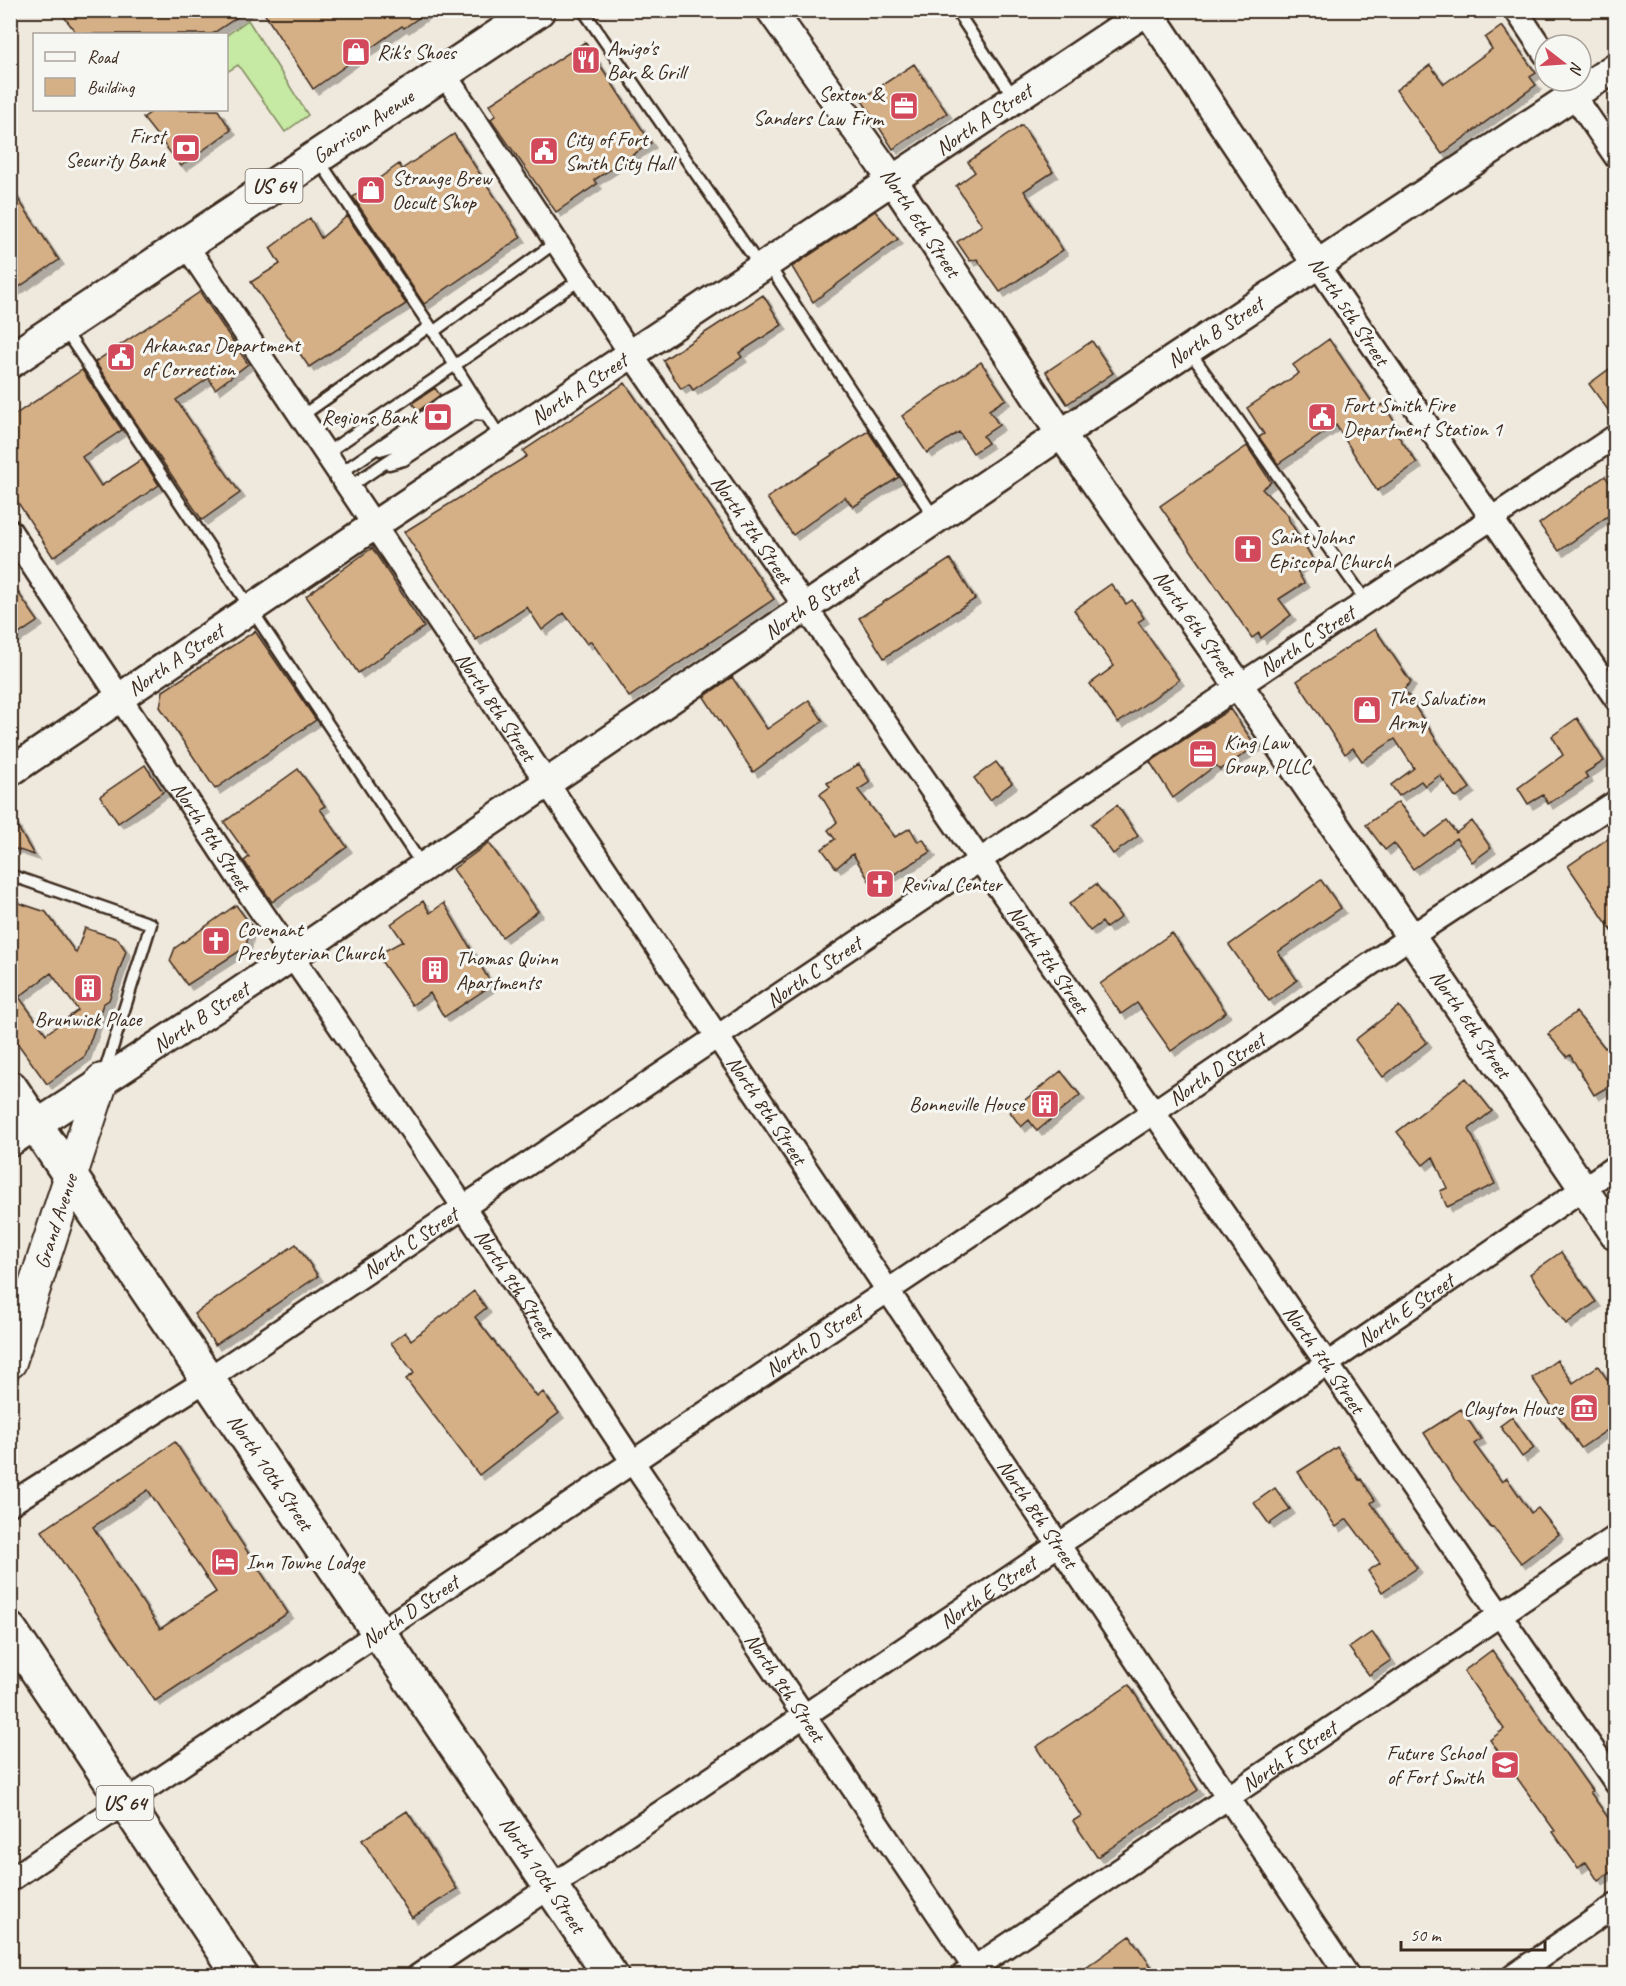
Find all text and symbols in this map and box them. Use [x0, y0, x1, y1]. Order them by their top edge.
legend [33, 33, 228, 111]
north arrow [1533, 33, 1593, 93]
place label: Amigo's Bar & Grill [607, 35, 689, 85]
shop icon: Rik's Shoes [340, 36, 372, 68]
place label: Rik's Shoes [377, 39, 458, 65]
restaurant icon: Amigo's Bar & Grill [570, 44, 602, 76]
text: Road [87, 46, 120, 68]
text: N [1564, 59, 1587, 78]
text: Building [87, 76, 136, 98]
street label: North A Street [930, 76, 1039, 161]
place label: Sexton & Sanders Law Firm [753, 81, 885, 131]
street label: Garrison Avenue [308, 83, 420, 169]
office icon: Sexton & Sanders Law Firm [888, 90, 920, 122]
place label: First Security Bank [65, 123, 168, 173]
place label: City of Fort Smith City Hall [565, 126, 677, 176]
bank icon: First Security Bank [170, 132, 202, 164]
public building icon: City of Fort Smith City Hall [528, 135, 560, 167]
street label: North 6th Street [875, 163, 967, 284]
place label: Strange Brew Occult Shop [392, 165, 493, 215]
road number: US 64 [246, 169, 302, 203]
shop icon: Strange Brew Occult Shop [355, 174, 387, 206]
street label: North 5th Street [1303, 252, 1396, 372]
street label: North B Street [1162, 289, 1271, 373]
place label: Arkansas Department of Correction [142, 332, 302, 382]
public building icon: Arkansas Department of Correction [105, 341, 137, 373]
street label: North A Street [526, 346, 635, 430]
place label: Fort Smith Fire Department Station 1 [1343, 392, 1504, 442]
bank icon: Regions Bank [422, 401, 454, 433]
public building icon: Fort Smith Fire Department Station 1 [1306, 401, 1338, 433]
place label: Regions Bank [321, 404, 418, 430]
street label: North 7th Street [706, 470, 799, 590]
place label: Saint Johns Episcopal Church [1269, 524, 1392, 574]
church icon: Saint Johns Episcopal Church [1232, 533, 1264, 565]
street label: North B Street [759, 560, 867, 645]
street label: North 6th Street [1148, 565, 1243, 684]
street label: North C Street [1254, 598, 1362, 682]
street label: North A Street [123, 616, 231, 702]
street label: North 8th Street [450, 647, 543, 768]
place label: The Salvation Army [1388, 685, 1486, 735]
shop icon: The Salvation Army [1351, 694, 1383, 726]
place label: King Law Group, PLLC [1224, 729, 1312, 779]
office icon: King Law Group, PLLC [1187, 738, 1219, 770]
street label: North 9th Street [166, 777, 258, 898]
church icon: Revival Center [864, 868, 896, 900]
place label: Revival Center [901, 871, 1003, 897]
street label: North 7th Street [1002, 900, 1096, 1020]
place label: Covenant Presbyterian Church [237, 916, 387, 966]
church icon: Covenant Presbyterian Church [200, 925, 232, 957]
street label: North C Street [761, 929, 869, 1013]
place label: Thomas Quinn Apartments [456, 945, 558, 995]
building icon: Thomas Quinn Apartments [419, 954, 451, 986]
street label: North 6th Street [1424, 965, 1518, 1085]
building icon: Brunwick Place [72, 972, 104, 1004]
street label: North B Street [148, 974, 257, 1058]
place label: Brunwick Place [35, 1006, 144, 1032]
street label: North D Street [1164, 1025, 1273, 1111]
street label: North 8th Street [721, 1051, 814, 1171]
building icon: Bonneville House [1029, 1088, 1061, 1120]
place label: Bonneville House [909, 1091, 1026, 1117]
street label: Grand Avenue [28, 1169, 84, 1272]
street label: North C Street [358, 1200, 466, 1284]
street label: North 9th Street [469, 1224, 561, 1345]
street label: North E Street [1352, 1266, 1461, 1352]
street label: North D Street [760, 1297, 870, 1382]
street label: North 7th Street [1278, 1300, 1371, 1420]
museum icon: Clayton House [1568, 1392, 1600, 1424]
place label: Clayton House [1463, 1395, 1564, 1421]
street label: North 10th Street [222, 1409, 320, 1537]
street label: North 8th Street [992, 1454, 1085, 1575]
hotel icon: Inn Towne Lodge [209, 1546, 241, 1578]
place label: Inn Towne Lodge [246, 1549, 367, 1575]
street label: North E Street [935, 1549, 1044, 1634]
street label: North D Street [357, 1568, 466, 1653]
street label: North 9th Street [739, 1628, 832, 1748]
street label: North F Street [1237, 1714, 1344, 1798]
place label: Future School of Fort Smith [1387, 1740, 1487, 1790]
school or university icon: Future School of Fort Smith [1489, 1749, 1521, 1781]
road number: US 64 [96, 1786, 154, 1820]
street label: North 10th Street [494, 1812, 592, 1940]
scale bar [1401, 1914, 1545, 1952]
text: 50 m [1410, 1924, 1443, 1946]

